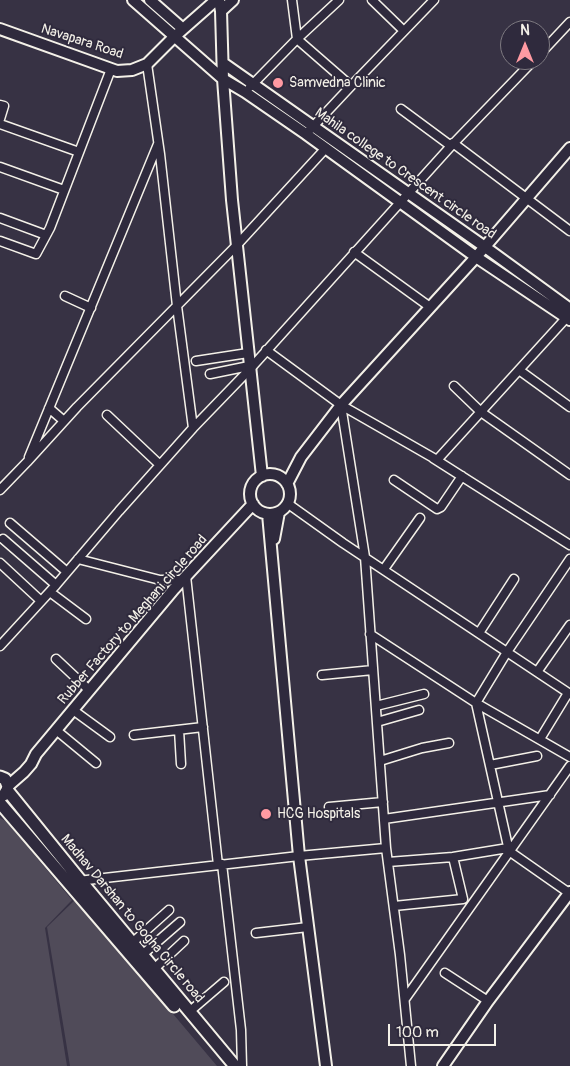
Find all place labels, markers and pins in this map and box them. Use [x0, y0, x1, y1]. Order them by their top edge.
place label: Samvedna Clinic [289, 75, 385, 91]
marker: Samvedna Clinic [271, 76, 285, 90]
place label: HCG Hospitals [277, 806, 360, 822]
marker: HCG Hospitals [259, 807, 273, 821]

